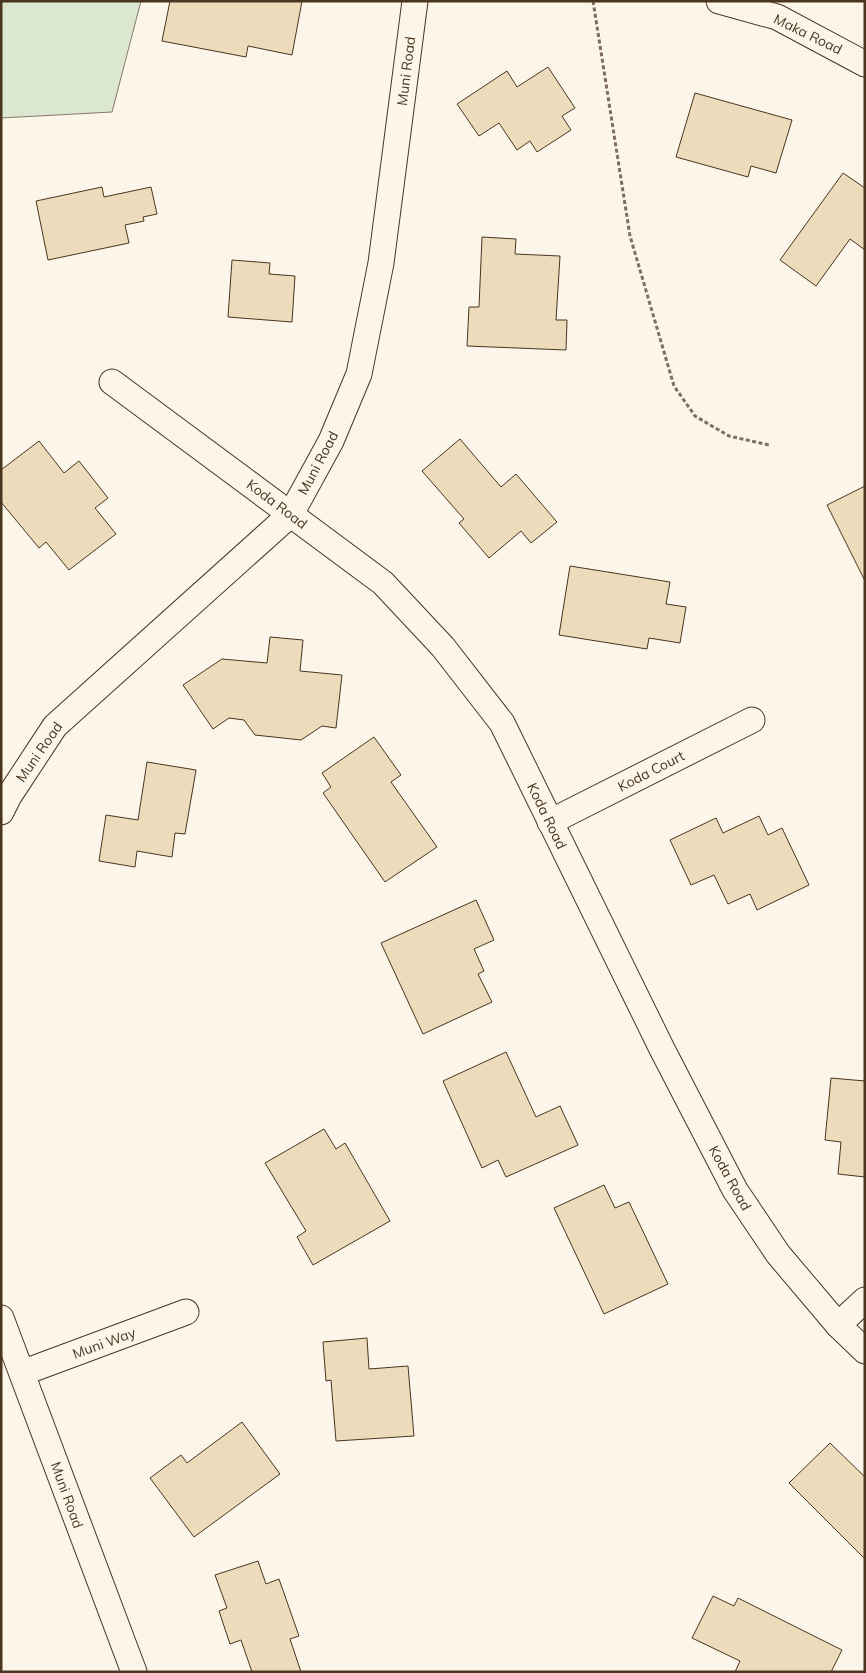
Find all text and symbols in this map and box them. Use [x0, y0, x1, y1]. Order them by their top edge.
street label: Maka Road [771, 10, 845, 58]
street label: Muni Road [393, 35, 419, 107]
street label: Muni Road [294, 428, 342, 498]
street label: Koda Road [243, 475, 311, 533]
street label: Muni Road [12, 718, 66, 786]
street label: Koda Court [615, 746, 688, 796]
street label: Koda Road [523, 780, 571, 852]
street label: Koda Road [705, 1142, 755, 1214]
street label: Muni Way [70, 1323, 139, 1363]
street label: Muni Road [47, 1459, 87, 1531]

